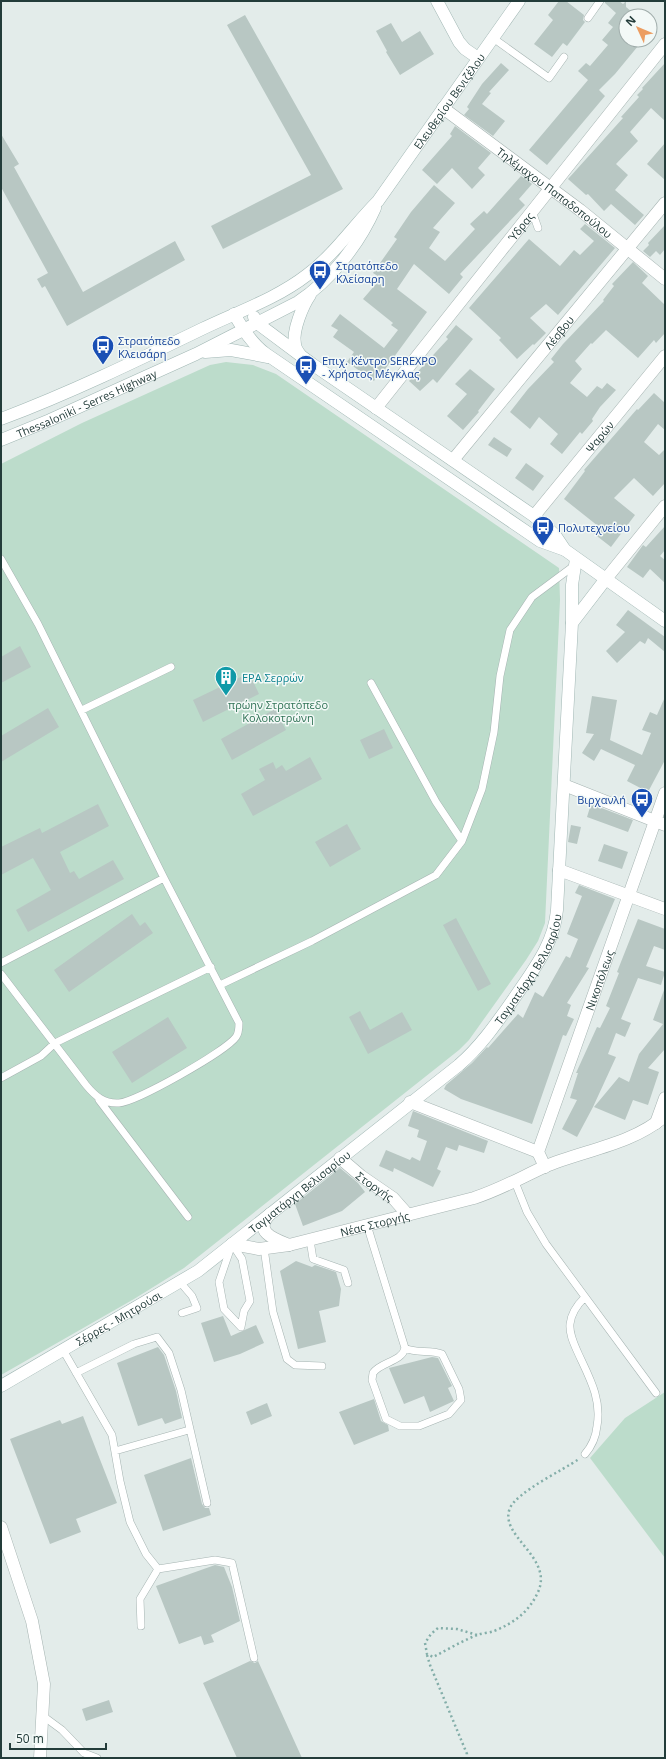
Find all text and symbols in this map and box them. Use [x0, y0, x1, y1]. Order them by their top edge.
north arrow [618, 8, 658, 48]
text: N [622, 12, 639, 29]
street label: Ελευθερίου Βενιζέλου [410, 50, 488, 152]
street label: Τηλέμαχου Παπαδοπούλου [494, 143, 616, 241]
street label: Ύδρας [503, 209, 536, 245]
bus stop icon: Στρατόπεδο Κλείσαρη [307, 258, 333, 291]
place label: Στρατόπεδο Κλείσαρη [336, 258, 399, 286]
street label: Λέσβου [540, 312, 577, 352]
bus stop icon: Στρατόπεδο Κλεισάρη [90, 333, 116, 366]
place label: Στρατόπεδο Κλεισάρη [118, 333, 181, 361]
bus stop icon: Επιχ. Κέντρο SEREXPO - Χρήστος Μέγκλας [293, 353, 319, 386]
place label: Επιχ. Κέντρο SEREXPO - Χρήστος Μέγκλας [322, 353, 437, 381]
street label: Thessaloniki - Serres Highway [14, 365, 159, 440]
street label: Ψαρών [582, 417, 617, 455]
bus stop icon: Πολυτεχνείου [530, 514, 556, 547]
place label: Πολυτεχνείου [558, 520, 630, 535]
building icon: ΕΡΑ Σερρών [213, 664, 239, 697]
place label: ΕΡΑ Σερρών [242, 670, 304, 685]
park label: πρώην Στρατόπεδο Κολοκοτρώνη [228, 697, 328, 725]
bus stop icon: Βιρχανλή [629, 786, 655, 819]
place label: Βιρχανλή [577, 792, 626, 807]
street label: Ταγματάρχη Βελισαρίου [491, 913, 564, 1027]
street label: Νικοπόλεως [581, 948, 616, 1012]
street label: Ταγματάρχη Βελισαρίου [245, 1146, 353, 1236]
street label: Στοργής [353, 1168, 397, 1204]
street label: Νέας Στοργής [338, 1207, 411, 1239]
street label: Σέρρες - Μητρούσι [73, 1286, 164, 1348]
scale bar [10, 1725, 106, 1751]
text: 50 m [16, 1730, 44, 1747]

